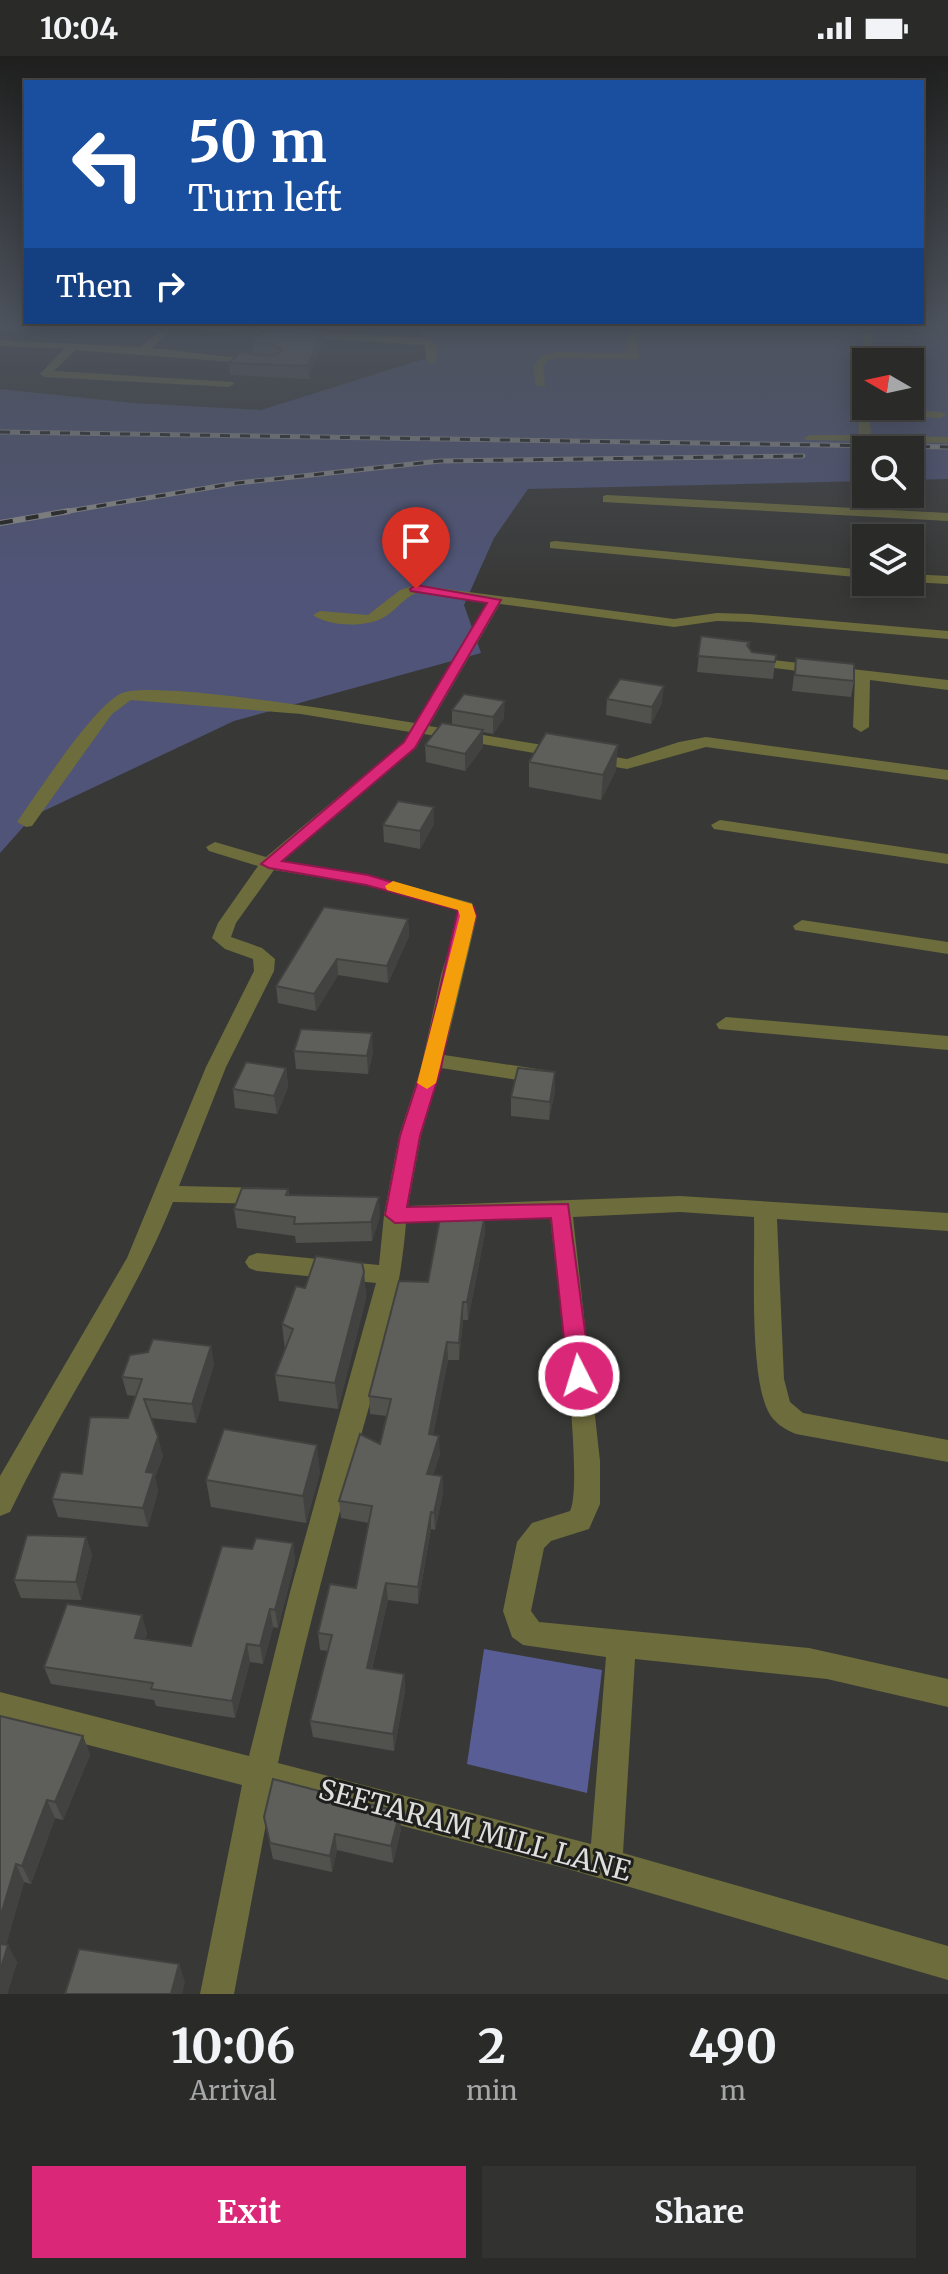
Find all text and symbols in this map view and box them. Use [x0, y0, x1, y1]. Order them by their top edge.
text: 10:04 [40, 9, 118, 47]
text: 50 m [188, 107, 327, 177]
icon: left [56, 112, 160, 216]
text: Turn left [188, 176, 342, 221]
icon: right [148, 264, 192, 308]
text: Then [56, 267, 132, 305]
north arrow [852, 348, 924, 420]
map controls [852, 348, 924, 596]
button: search [852, 436, 924, 508]
pin [382, 507, 450, 589]
icon: arrive [394, 519, 438, 563]
button: layers [852, 524, 924, 596]
position arrow [537, 1334, 621, 1418]
street label: SEETARAM MILL LANE [315, 1771, 635, 1889]
text: 10:06 [171, 2016, 295, 2076]
text: 2 [478, 2016, 506, 2076]
text: 490 [688, 2016, 777, 2076]
text: Arrival [190, 2074, 276, 2107]
text: min [466, 2074, 518, 2107]
text: m [720, 2074, 746, 2107]
button: Exit [32, 2166, 466, 2258]
button: Share [482, 2166, 916, 2258]

